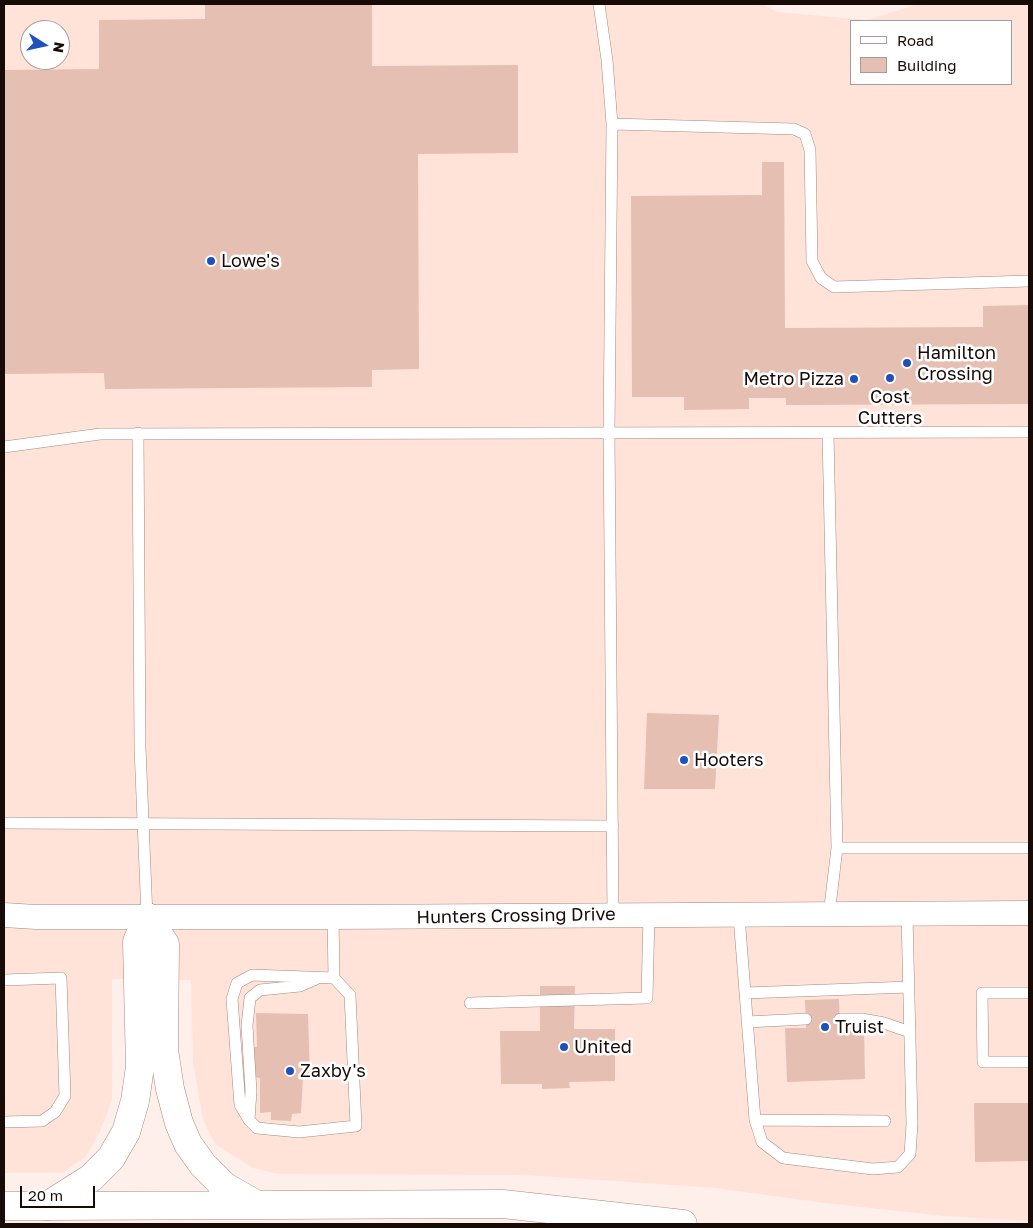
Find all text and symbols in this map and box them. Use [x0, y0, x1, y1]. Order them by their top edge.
north arrow [20, 20, 70, 70]
legend [850, 20, 1013, 85]
text: Road [897, 31, 934, 49]
text: N [50, 41, 69, 54]
text: Building [897, 56, 957, 74]
place label: Lowe's [221, 250, 280, 272]
marker: Lowe's [205, 255, 217, 267]
place label: Hamilton Crossing [917, 342, 996, 384]
marker: Hamilton Crossing [901, 357, 913, 369]
place label: Metro Pizza [743, 368, 844, 390]
marker: Cost Cutters [884, 372, 896, 384]
marker: Metro Pizza [848, 373, 860, 385]
place label: Cost Cutters [858, 386, 922, 428]
place label: Hooters [694, 749, 763, 771]
marker: Hooters [678, 754, 690, 766]
street label: Hunters Crossing Drive [416, 903, 616, 929]
place label: Truist [835, 1016, 884, 1038]
marker: Truist [819, 1021, 831, 1033]
place label: United [574, 1036, 632, 1058]
marker: United [558, 1041, 570, 1053]
place label: Zaxby's [300, 1060, 366, 1082]
marker: Zaxby's [284, 1065, 296, 1077]
scale bar [22, 1176, 98, 1208]
text: 20 m [28, 1186, 63, 1204]

